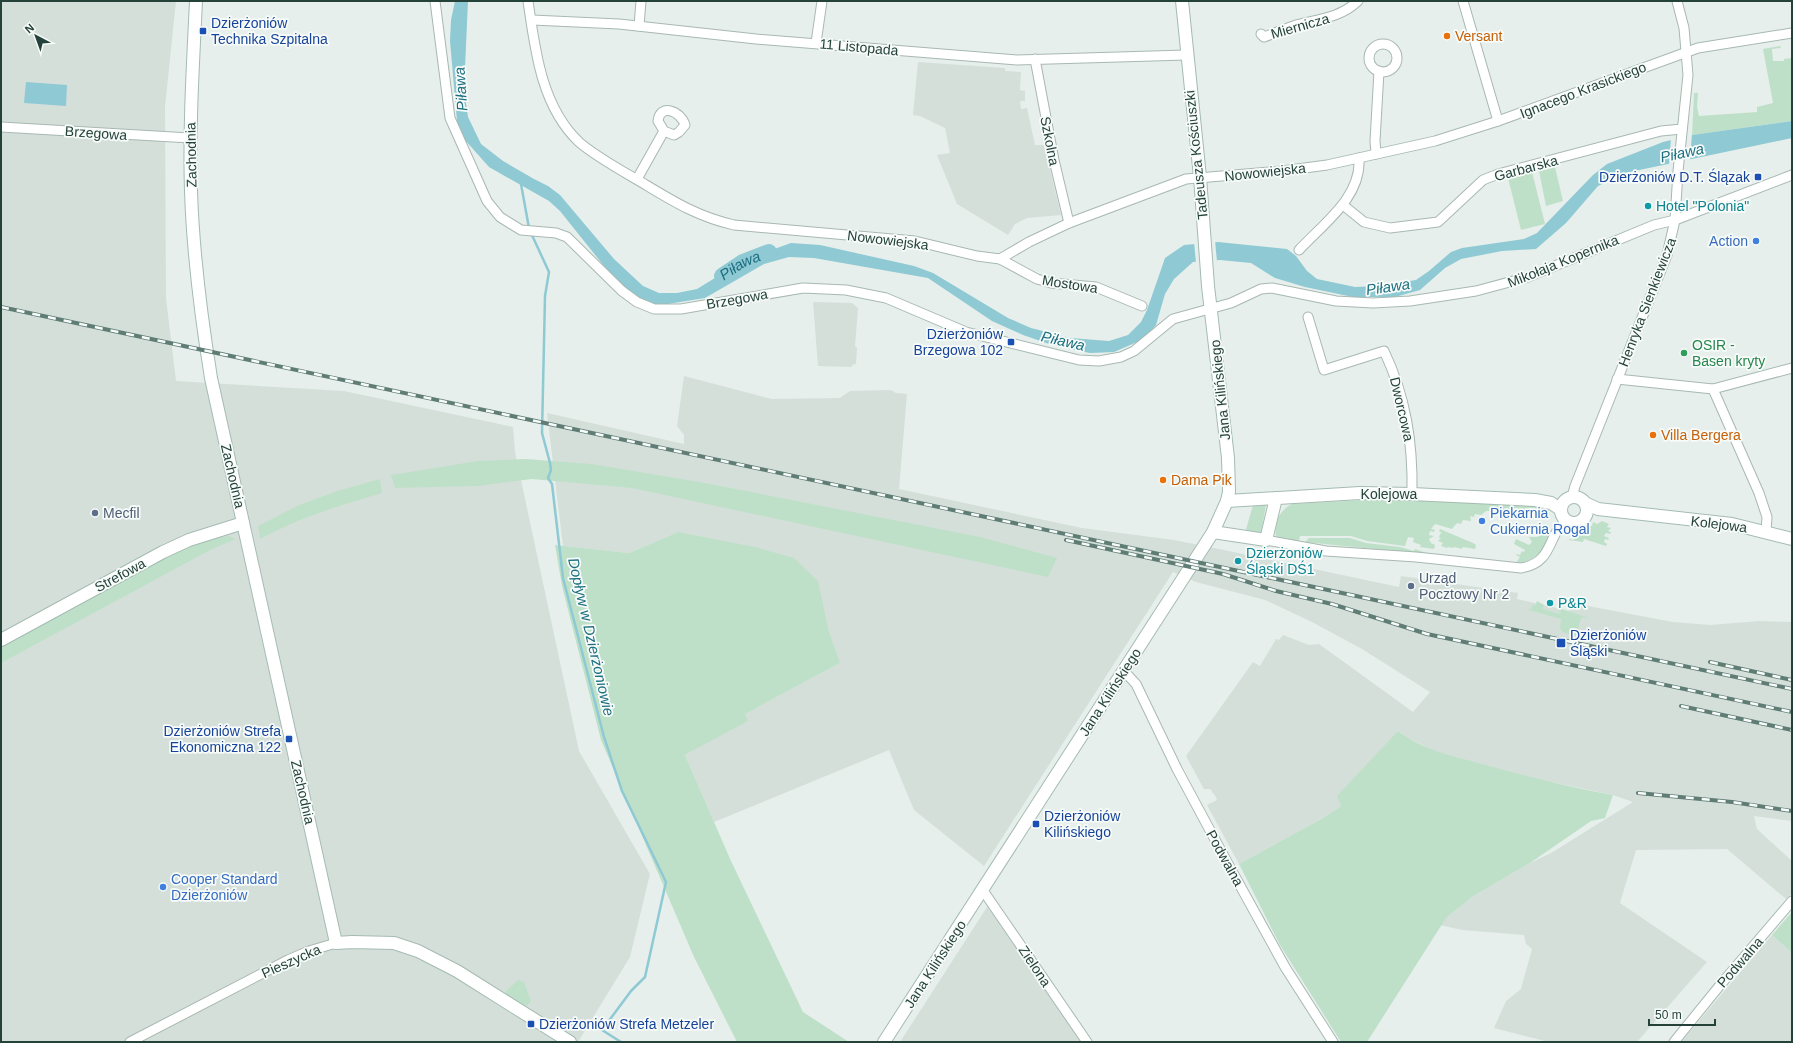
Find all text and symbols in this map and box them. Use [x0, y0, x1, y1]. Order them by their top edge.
street label: Miernicza [1269, 10, 1331, 42]
place label: Dzierżoniów Technika Szpitalna [211, 15, 328, 47]
north arrow [16, 16, 56, 56]
text: N [23, 21, 36, 36]
marker: Dzierżoniów Technika Szpitalna [198, 26, 208, 36]
place label: Versant [1455, 28, 1503, 44]
marker: Versant [1442, 31, 1452, 41]
street label: 11 Listopada [819, 36, 899, 58]
street label: Ignacego Krasickiego [1518, 58, 1649, 121]
water label: Piława [450, 66, 471, 112]
street label: Tadeusza Kościuszki [1181, 90, 1211, 220]
street label: Szkolna [1037, 115, 1063, 167]
street label: Zachodnia [182, 122, 200, 188]
street label: Brzegowa [64, 123, 128, 143]
water label: Piława [1659, 140, 1705, 165]
street label: Garbarska [1492, 152, 1560, 184]
street label: Nowowiejska [1224, 160, 1307, 184]
place label: Dzierżoniów D.T. Ślązak [1599, 168, 1751, 185]
marker: Dzierżoniów D.T. Ślązak [1753, 172, 1763, 182]
place label: Hotel "Polonia" [1656, 198, 1749, 214]
marker: Hotel "Polonia" [1643, 201, 1653, 211]
street label: Nowowiejska [846, 227, 930, 253]
street label: Mikołaja Kopernika [1505, 231, 1621, 291]
place label: Action [1709, 233, 1748, 249]
street label: Henryka Sienkiewicza [1615, 235, 1679, 369]
marker: Action [1751, 236, 1761, 246]
water label: Piława [716, 247, 763, 283]
street label: Mostowa [1041, 272, 1099, 296]
water label: Piława [1365, 275, 1411, 298]
street label: Brzegowa [705, 286, 769, 312]
place label: Dzierżoniów Brzegowa 102 [913, 326, 1004, 358]
water label: Piława [1040, 327, 1087, 354]
marker: Dzierżoniów Brzegowa 102 [1006, 337, 1016, 347]
place label: OSIR - Basen kryty [1692, 337, 1765, 369]
street label: Jana Kilińskiego [1207, 339, 1233, 441]
marker: OSIR - Basen kryty [1679, 348, 1689, 358]
street label: Dworcowa [1387, 375, 1417, 443]
place label: Villa Bergera [1661, 427, 1741, 443]
marker: Villa Bergera [1648, 430, 1658, 440]
street label: Zachodnia [218, 442, 248, 510]
place label: Dama Pik [1171, 472, 1233, 488]
marker: Dama Pik [1158, 475, 1168, 485]
street label: Kolejowa [1361, 486, 1418, 502]
place label: Mecfil [103, 505, 140, 521]
place label: Piekarnia Cukiernia Rogal [1490, 505, 1590, 537]
marker: Mecfil [90, 508, 100, 518]
street label: Kolejowa [1690, 513, 1748, 535]
marker: Piekarnia Cukiernia Rogal [1477, 516, 1487, 526]
place label: Dzierżoniów Śląski DŚ1 [1246, 545, 1323, 577]
street label: Strefowa [92, 555, 148, 595]
water label: Dopływ w Dzierżoniowie [565, 556, 618, 718]
marker: Dzierżoniów Śląski DŚ1 [1233, 556, 1243, 566]
place label: Urząd Pocztowy Nr 2 [1419, 570, 1509, 602]
marker: Urząd Pocztowy Nr 2 [1406, 581, 1416, 591]
place label: P&R [1558, 595, 1587, 611]
marker: P&R [1545, 598, 1555, 608]
place label: Dzierżoniów Śląski [1570, 627, 1647, 659]
marker: Dzierżoniów Śląski [1555, 637, 1567, 649]
street label: Jana Kilińskiego [1076, 645, 1144, 739]
place label: Dzierżoniów Strefa Ekonomiczna 122 [164, 723, 281, 755]
marker: Dzierżoniów Strefa Ekonomiczna 122 [284, 734, 294, 744]
street label: Zachodnia [288, 758, 318, 826]
place label: Dzierżoniów Kilińskiego [1044, 808, 1121, 840]
marker: Dzierżoniów Kilińskiego [1031, 819, 1041, 829]
street label: Podwalna [1203, 827, 1247, 889]
place label: Cooper Standard Dzierżoniów [171, 871, 278, 903]
marker: Cooper Standard Dzierżoniów [158, 882, 168, 892]
street label: Jana Kilińskiego [901, 917, 969, 1011]
street label: Podwalna [1714, 933, 1766, 990]
street label: Pieszycka [259, 941, 323, 981]
street label: Zielona [1016, 942, 1055, 990]
scale bar [1649, 1001, 1715, 1027]
text: 50 m [1655, 1008, 1682, 1022]
place label: Dzierżoniów Strefa Metzeler [539, 1016, 714, 1032]
marker: Dzierżoniów Strefa Metzeler [526, 1019, 536, 1029]

